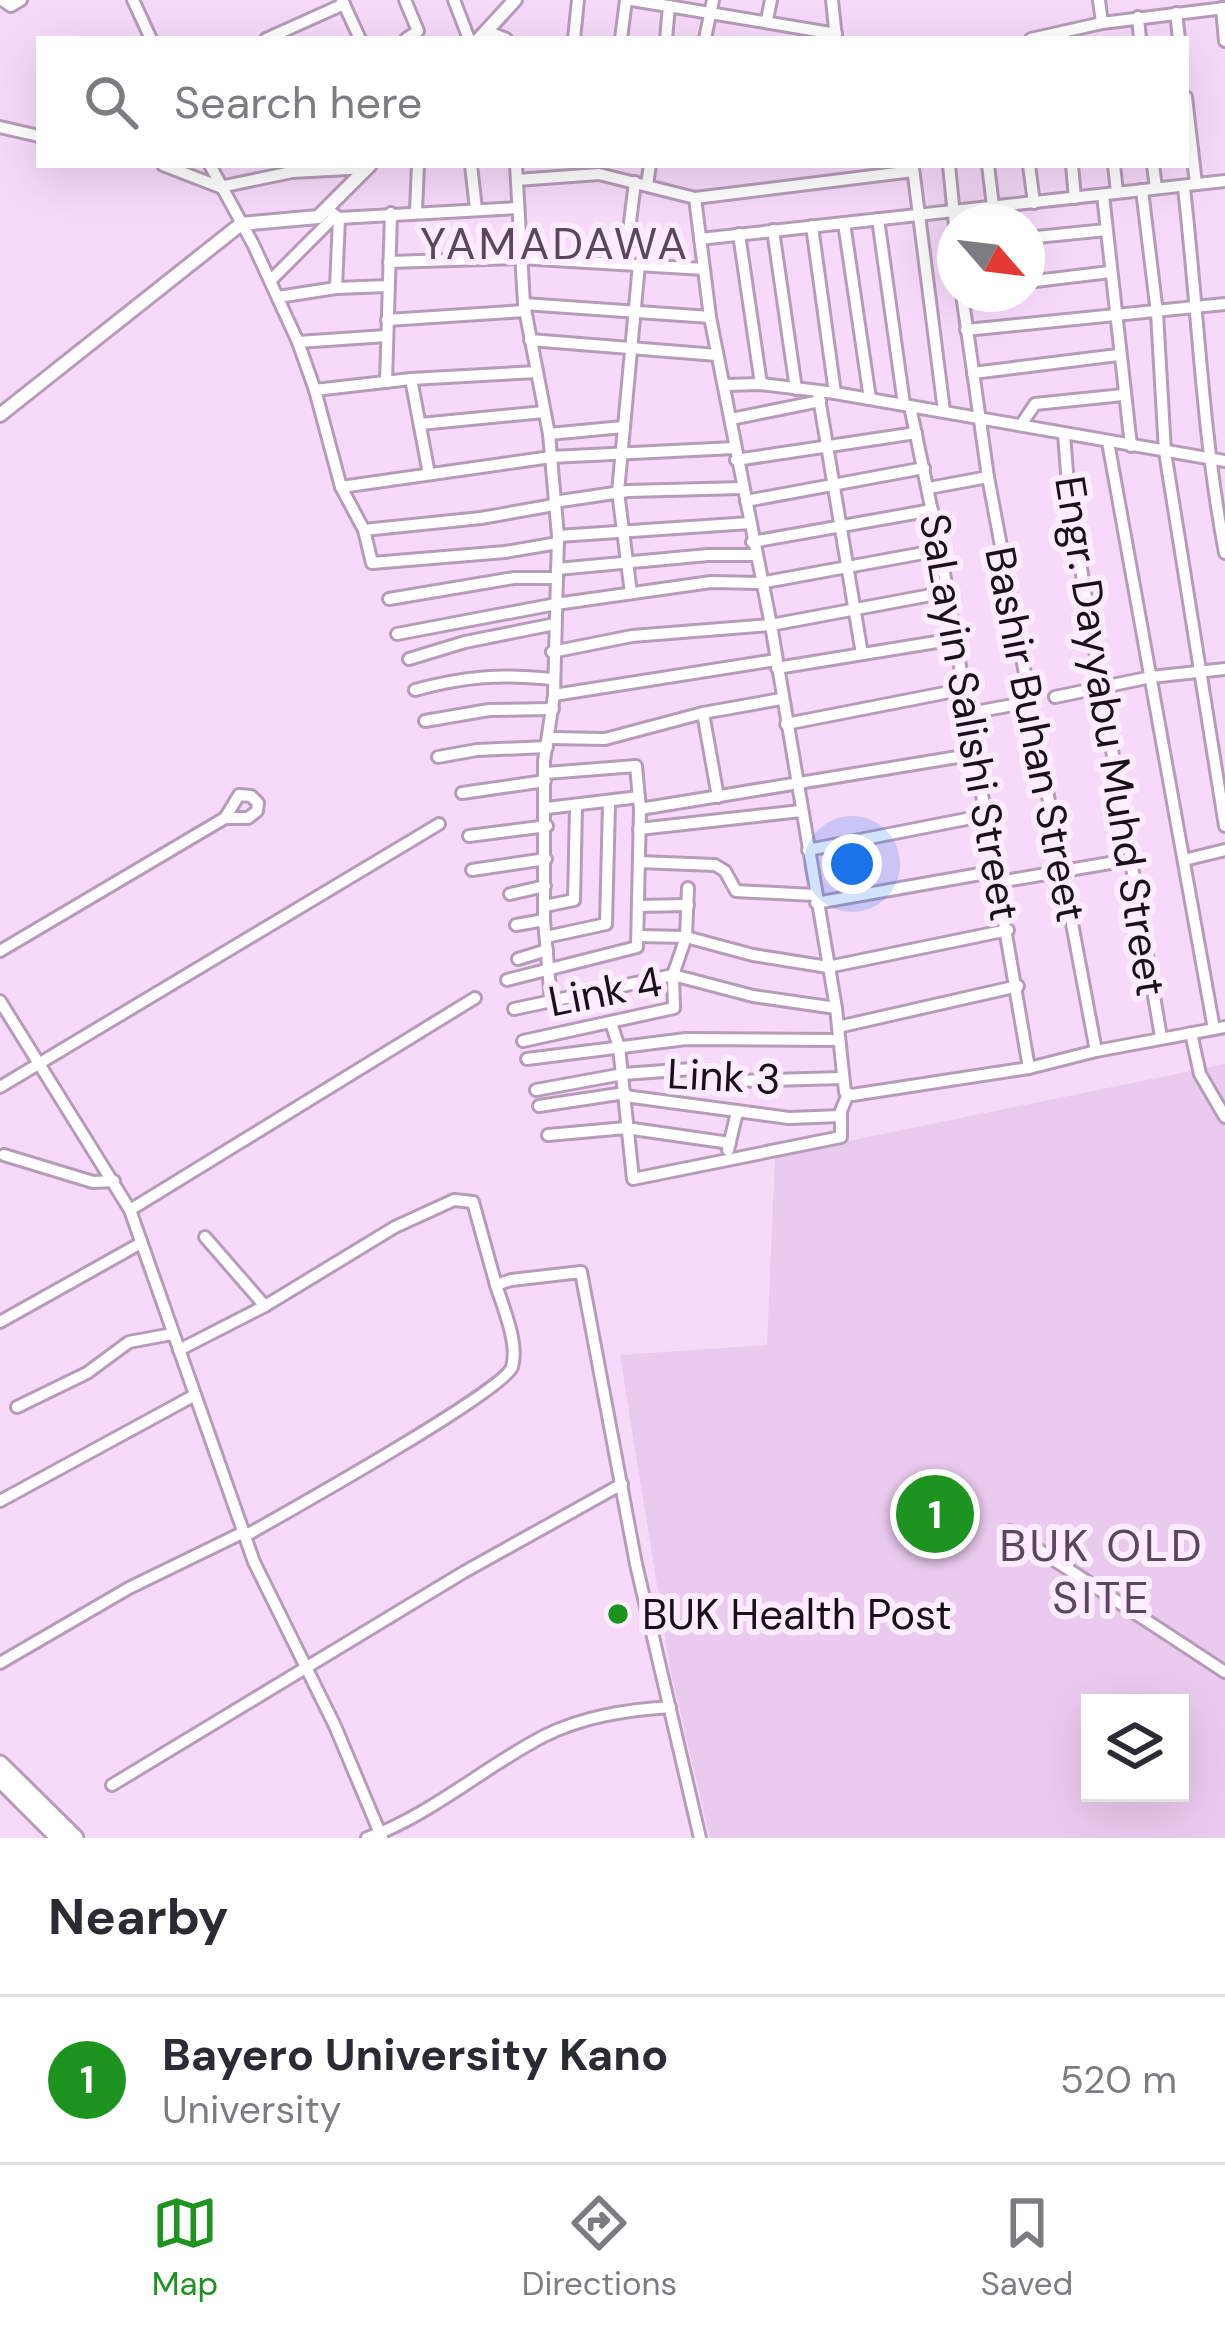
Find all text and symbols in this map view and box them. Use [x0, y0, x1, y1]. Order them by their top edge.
search box [36, 36, 1189, 168]
icon: search [78, 69, 144, 135]
text: Search here [174, 73, 422, 132]
north arrow [937, 204, 1045, 312]
district label: YAMADAWA [420, 214, 690, 273]
street label: Engr. Dayyabu Muhd Street [1042, 472, 1179, 1000]
street label: SaLayin Salishi Street [907, 509, 1032, 925]
street label: Bashir Buhan Street [972, 542, 1099, 926]
your location [822, 834, 882, 894]
street label: Link 4 [544, 954, 666, 1029]
street label: Link 3 [666, 1046, 782, 1107]
pin: 1 [896, 1469, 974, 1559]
district label: BUK OLD SITE [999, 1516, 1205, 1627]
place label: BUK Health Post [642, 1587, 952, 1642]
marker: BUK Health Post [605, 1601, 631, 1627]
map controls [1081, 1694, 1189, 1802]
button: layers [1081, 1694, 1189, 1802]
text: Nearby [48, 1883, 229, 1950]
text: Bayero University Kano [162, 2025, 668, 2084]
text: 1 [80, 2054, 94, 2105]
text: 520 m [1060, 2054, 1177, 2105]
text: University [162, 2084, 341, 2135]
tab: Map [152, 2190, 218, 2305]
tab: Directions [522, 2190, 677, 2305]
tab: Saved [981, 2190, 1073, 2305]

